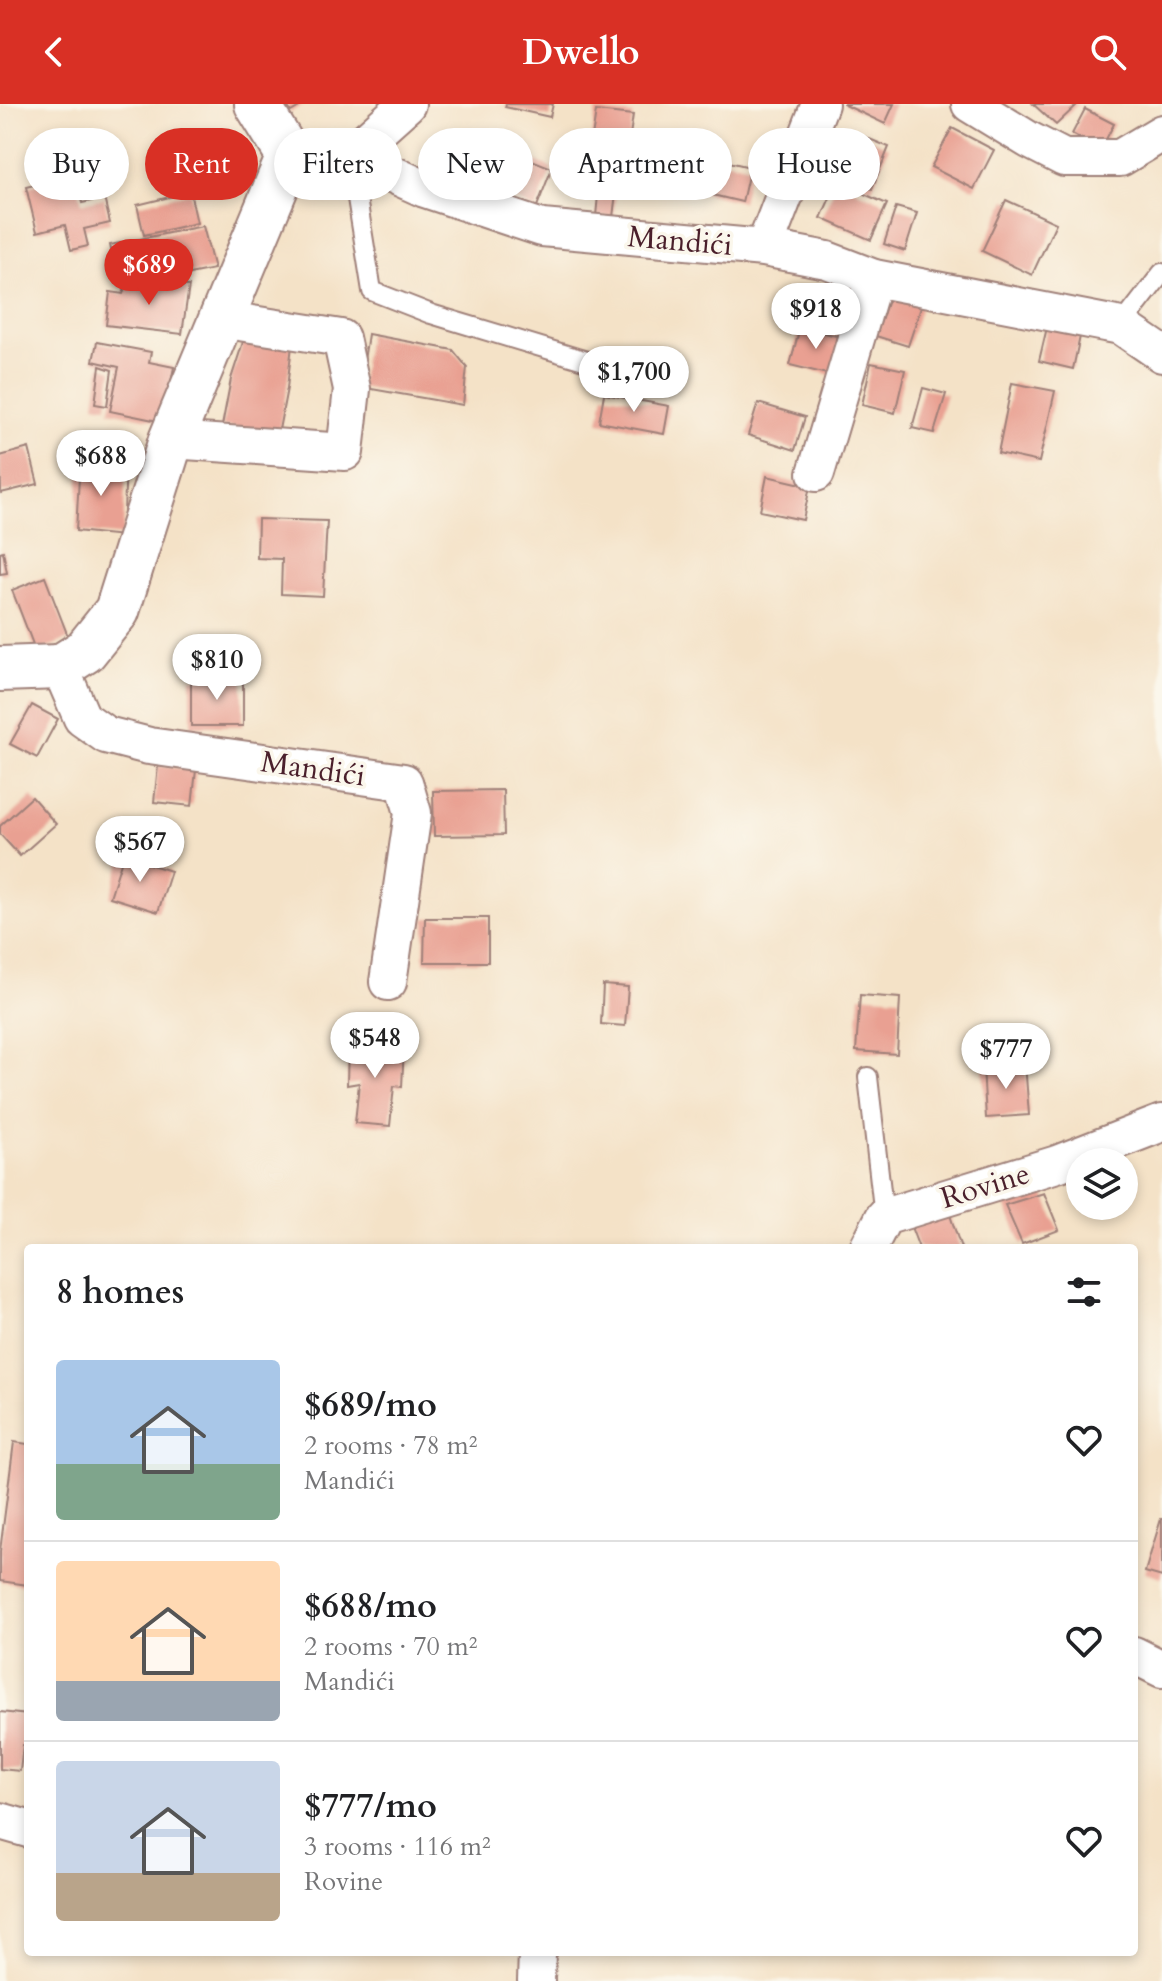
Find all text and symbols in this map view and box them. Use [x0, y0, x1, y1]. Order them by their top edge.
text: Dwello [522, 28, 640, 77]
icon: back [32, 30, 76, 74]
icon: search [1086, 30, 1130, 74]
chip: Buy [24, 128, 129, 200]
chip: Rent [145, 128, 258, 200]
chip: Filters [274, 128, 402, 200]
chip: New [418, 128, 533, 200]
chip: Apartment [549, 128, 732, 200]
chip: House [748, 128, 880, 200]
street label: Mandići [626, 216, 734, 266]
pin: $689 [102, 239, 196, 307]
text: $689 [122, 247, 176, 282]
pin: $918 [769, 283, 863, 351]
text: $918 [789, 291, 843, 326]
pin: $1,700 [569, 346, 699, 414]
text: $1,700 [597, 354, 671, 389]
pin: $688 [54, 430, 148, 498]
text: $688 [74, 438, 128, 473]
pin: $810 [170, 634, 264, 702]
text: $810 [190, 642, 244, 677]
street label: Mandići [258, 741, 368, 797]
pin: $567 [93, 816, 187, 884]
text: $567 [113, 824, 167, 859]
pin: $548 [328, 1012, 422, 1080]
text: $548 [348, 1020, 402, 1055]
pin: $777 [959, 1023, 1053, 1091]
text: $777 [979, 1031, 1033, 1066]
map controls [1066, 1148, 1138, 1220]
button: layers [1066, 1148, 1138, 1220]
street label: Rovine [935, 1153, 1035, 1219]
text: 8 homes [56, 1269, 184, 1315]
icon: filters [1062, 1270, 1106, 1314]
text: $689/mo [304, 1382, 437, 1428]
icon: home [120, 1392, 216, 1488]
icon: heart [1062, 1418, 1106, 1462]
text: 2 rooms · 78 m² [304, 1428, 477, 1463]
text: Mandići [304, 1463, 395, 1498]
text: $688/mo [304, 1583, 437, 1629]
icon: home [120, 1593, 216, 1689]
icon: heart [1062, 1619, 1106, 1663]
text: 2 rooms · 70 m² [304, 1629, 477, 1664]
text: Mandići [304, 1664, 395, 1699]
text: $777/mo [304, 1783, 437, 1829]
icon: home [120, 1793, 216, 1889]
icon: heart [1062, 1819, 1106, 1863]
text: 3 rooms · 116 m² [304, 1829, 491, 1864]
text: Rovine [304, 1864, 383, 1899]

